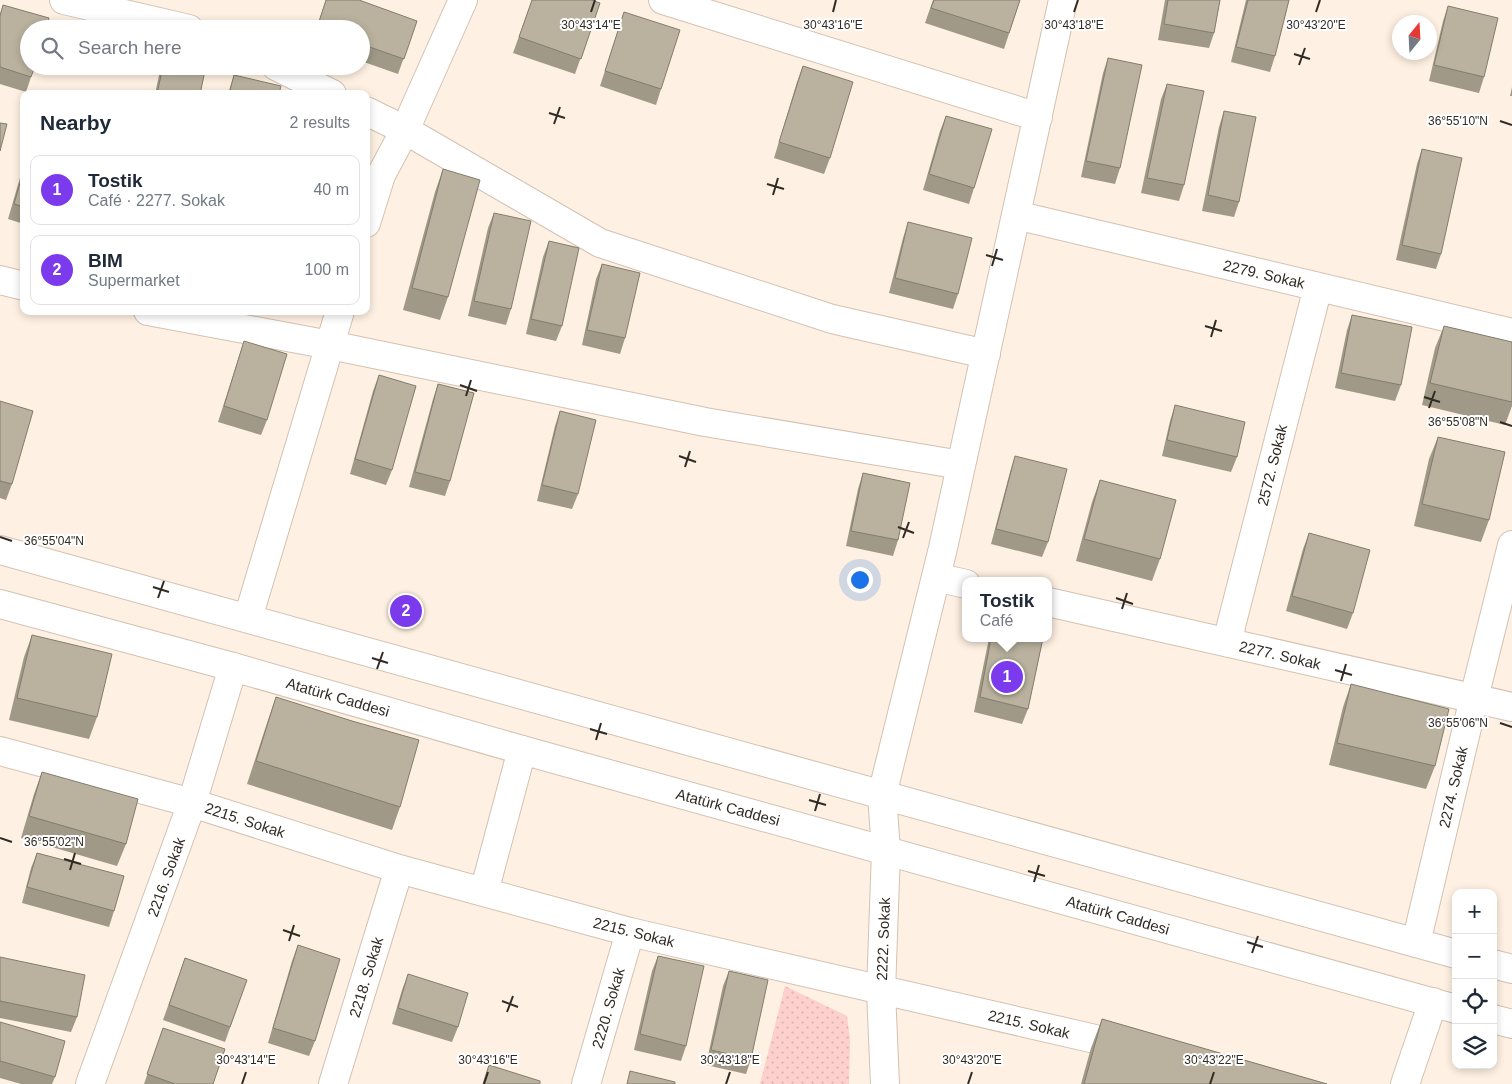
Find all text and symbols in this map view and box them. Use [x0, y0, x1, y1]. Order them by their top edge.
north arrow [1392, 15, 1437, 60]
text: 30°43'14"E [561, 18, 621, 32]
text: 30°43'16"E [803, 18, 863, 32]
text: 30°43'18"E [1044, 18, 1104, 32]
text: 30°43'20"E [1286, 18, 1346, 32]
search box [20, 20, 370, 75]
icon: search [38, 34, 66, 62]
text: Search here [78, 37, 182, 58]
text: Nearby [40, 111, 111, 134]
text: 2 results [290, 114, 350, 131]
text: 36°55'10"N [1428, 114, 1488, 128]
text: Tostik [88, 170, 143, 191]
text: 1 [53, 181, 61, 198]
text: 40 m [313, 181, 349, 198]
text: Café · 2277. Sokak [88, 192, 225, 209]
text: BIM [88, 250, 123, 271]
street label: 2279. Sokak [1221, 256, 1307, 292]
text: 2 [53, 261, 61, 278]
text: 100 m [305, 261, 349, 278]
text: Supermarket [88, 272, 180, 289]
text: 36°55'08"N [1428, 415, 1488, 429]
street label: 2572. Sokak [1254, 422, 1290, 508]
text: 36°55'04"N [24, 534, 84, 548]
your location [847, 567, 873, 593]
popup [962, 577, 1052, 642]
text: Tostik [980, 590, 1034, 611]
pin: 2 [390, 592, 422, 630]
text: Café [980, 612, 1014, 629]
street label: 2277. Sokak [1237, 637, 1323, 673]
pin: 1 [991, 658, 1023, 696]
street label: Atatürk Caddesi [284, 674, 392, 720]
text: 36°55'06"N [1428, 716, 1488, 730]
street label: 2274. Sokak [1435, 744, 1471, 830]
street label: Atatürk Caddesi [674, 785, 782, 829]
street label: 2215. Sokak [203, 799, 288, 841]
street label: 2216. Sokak [144, 834, 188, 919]
text: 36°55'02"N [24, 835, 84, 849]
map controls [1452, 889, 1497, 1069]
button: + [1452, 889, 1497, 934]
street label: Atatürk Caddesi [1064, 892, 1172, 938]
street label: 2222. Sokak [873, 897, 893, 981]
street label: 2215. Sokak [591, 914, 677, 950]
street label: 2218. Sokak [346, 934, 386, 1019]
button: − [1452, 934, 1497, 979]
street label: 2220. Sokak [588, 965, 628, 1050]
button: locate [1452, 979, 1497, 1024]
street label: 2215. Sokak [986, 1006, 1072, 1042]
button: layers [1452, 1024, 1497, 1069]
text: 30°43'14"E [216, 1053, 276, 1067]
text: 30°43'16"E [458, 1053, 518, 1067]
text: 30°43'18"E [700, 1053, 760, 1067]
text: 30°43'20"E [942, 1053, 1002, 1067]
text: 30°43'22"E [1184, 1053, 1244, 1067]

